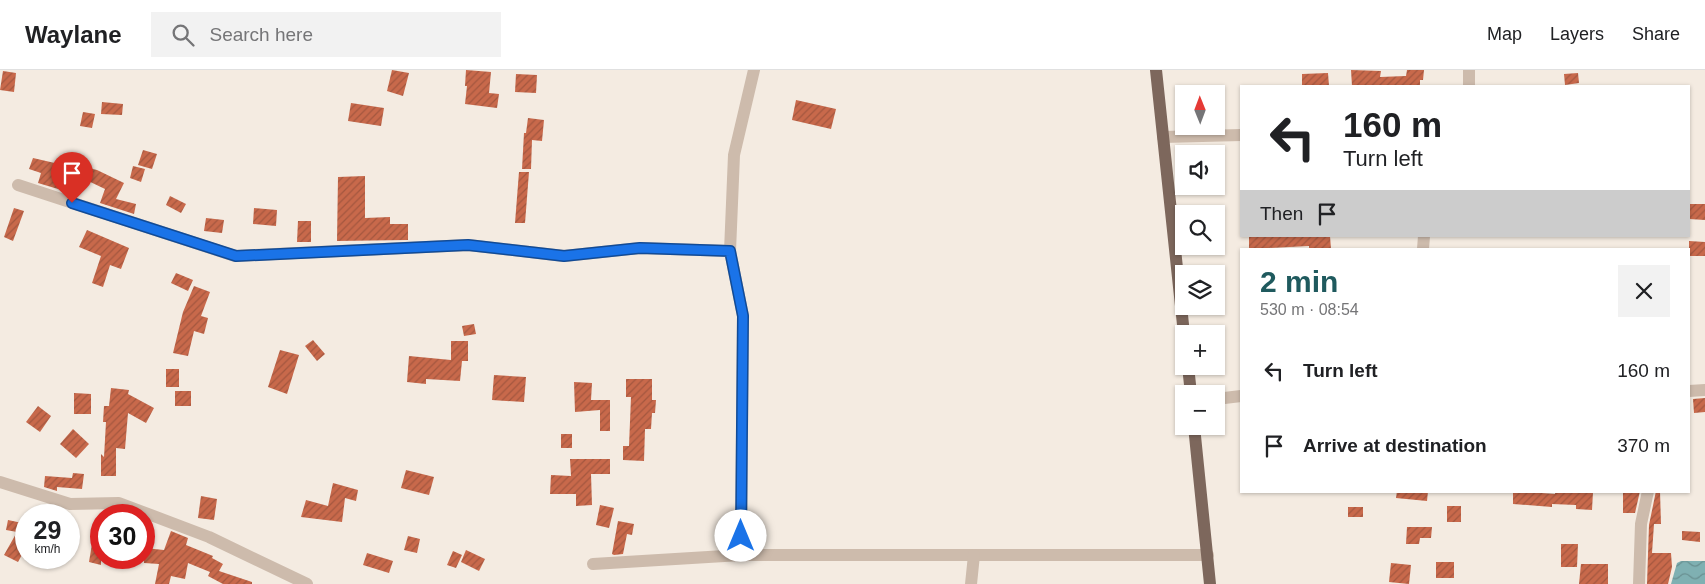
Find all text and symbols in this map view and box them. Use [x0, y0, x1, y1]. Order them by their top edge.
search box [151, 12, 501, 57]
text: Waylane [25, 21, 121, 48]
icon: search [169, 21, 197, 49]
text: Search here [209, 24, 313, 45]
text: Map [1487, 24, 1522, 44]
text: Layers [1550, 24, 1604, 44]
text: Share [1632, 24, 1680, 44]
north arrow [1175, 85, 1225, 135]
map controls [1175, 85, 1225, 435]
icon: left [1260, 105, 1325, 170]
text: 160 m [1343, 105, 1442, 144]
button: sound [1175, 145, 1225, 195]
text: Turn left [1343, 146, 1423, 171]
pin [51, 152, 93, 203]
icon: arrive [58, 159, 86, 187]
icon: arrive [1313, 200, 1341, 228]
text: Then [1260, 203, 1303, 224]
button: search [1175, 205, 1225, 255]
button: layers [1175, 265, 1225, 315]
text: 2 min [1260, 265, 1338, 298]
button: close [1618, 265, 1670, 317]
text: 530 m · 08:54 [1260, 301, 1359, 318]
button: + [1175, 325, 1225, 375]
icon: left [1260, 357, 1288, 385]
text: Turn left [1303, 360, 1378, 381]
text: 160 m [1617, 360, 1670, 381]
button: − [1175, 385, 1225, 435]
icon: arrive [1260, 432, 1288, 460]
text: Arrive at destination [1303, 435, 1487, 456]
text: 370 m [1617, 435, 1670, 456]
speed limit sign: 30 [90, 504, 155, 569]
position arrow [714, 509, 766, 561]
text: 29 [34, 516, 61, 544]
text: km/h [34, 542, 61, 556]

